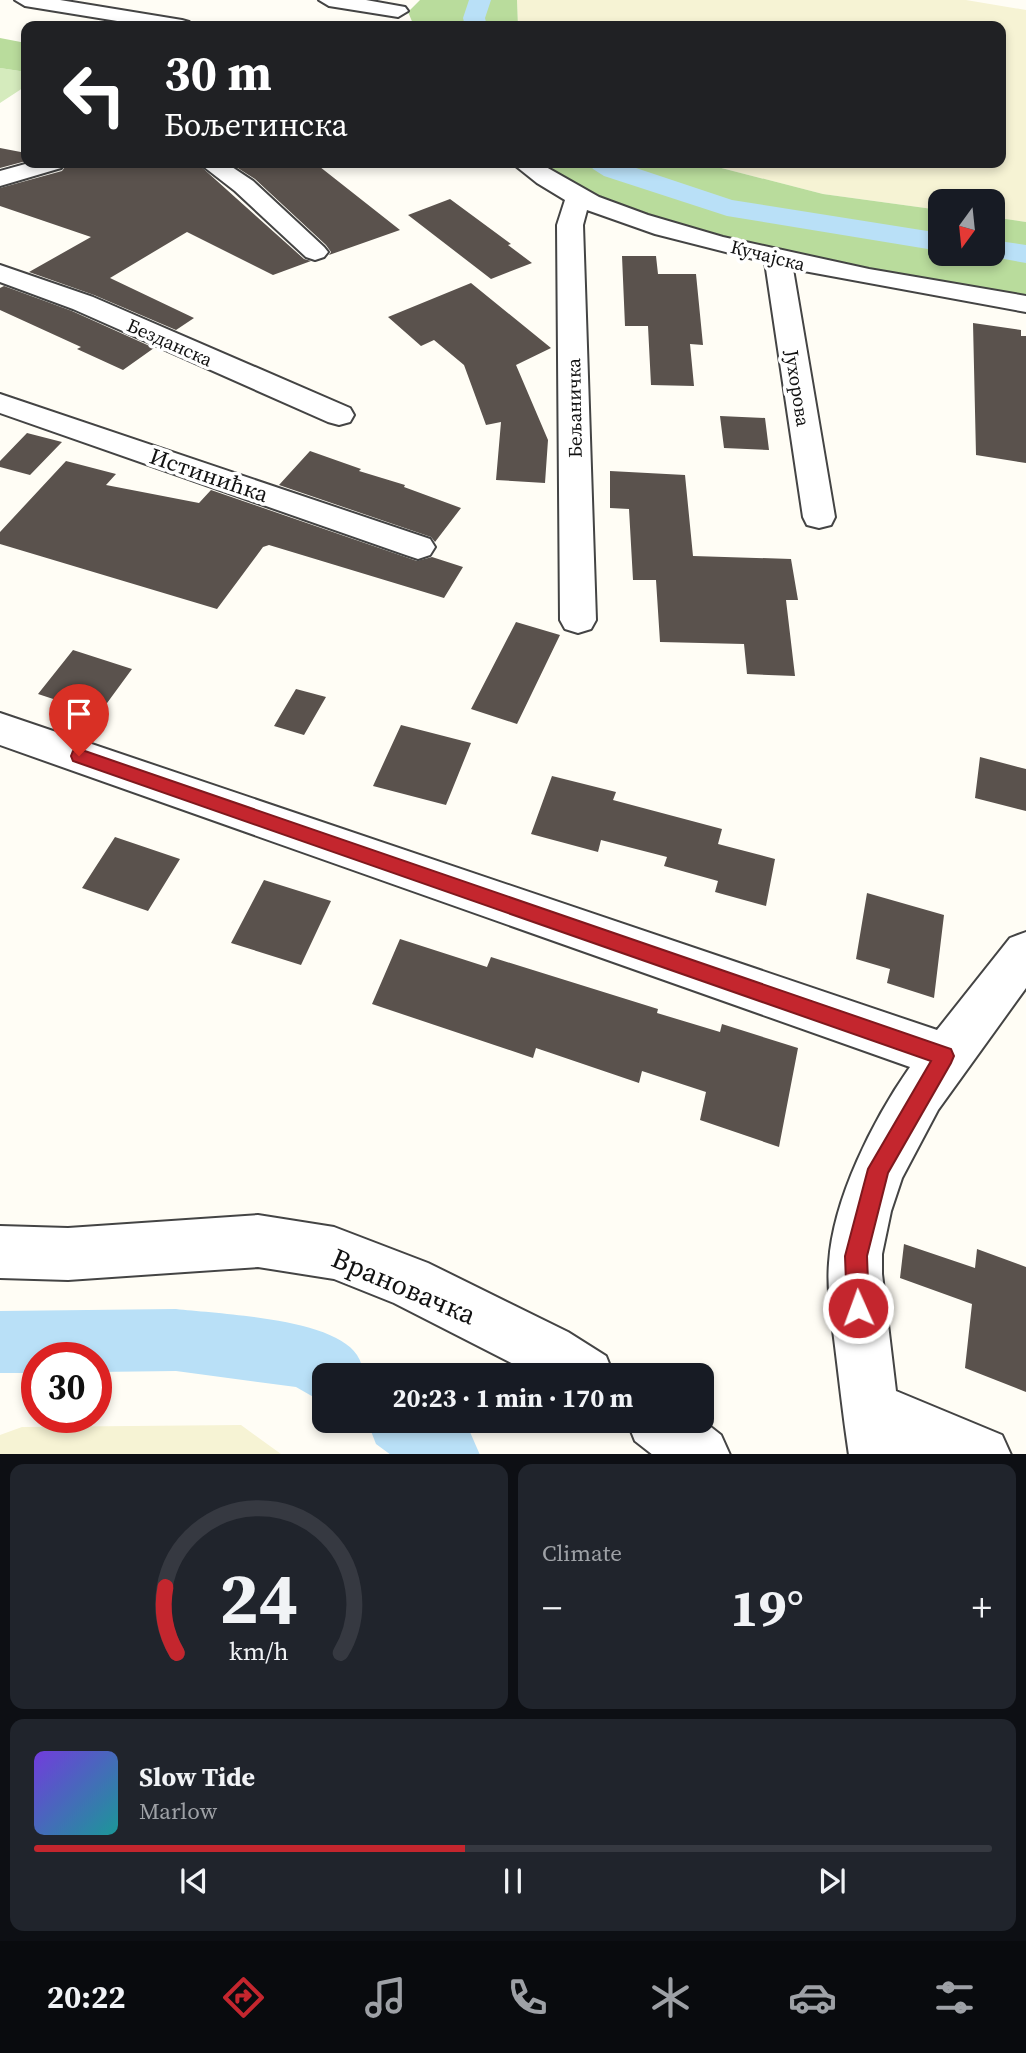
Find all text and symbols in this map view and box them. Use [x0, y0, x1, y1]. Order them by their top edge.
text: 30 m [164, 39, 272, 106]
icon: left [49, 49, 140, 140]
text: Бољетинска [164, 103, 348, 147]
north arrow [928, 189, 1004, 266]
map controls [928, 189, 1005, 266]
street label: Кучајска [728, 233, 808, 277]
street label: Безданска [123, 312, 217, 373]
street label: Јухорова [779, 347, 817, 428]
street label: Бељаничка [560, 358, 588, 458]
street label: Истинићка [145, 440, 273, 510]
pin [49, 684, 109, 756]
icon: arrive [60, 695, 98, 733]
street label: Врановачка [326, 1239, 483, 1334]
position arrow [821, 1271, 895, 1345]
speed limit sign: 30 [21, 1342, 112, 1433]
text: 20:23 · 1 min · 170 m [393, 1380, 633, 1416]
text: Climate [542, 1537, 622, 1569]
text: 24 [220, 1548, 298, 1647]
text: 19° [730, 1572, 804, 1643]
text: − [542, 1582, 562, 1634]
text: + [972, 1582, 992, 1634]
text: km/h [229, 1633, 289, 1667]
text: Slow Tide [139, 1759, 255, 1795]
text: Marlow [139, 1795, 217, 1827]
icon: previous [175, 1862, 213, 1900]
icon: pause [494, 1862, 532, 1900]
icon: next [813, 1862, 851, 1900]
icon: directions [219, 1973, 268, 2022]
icon: music [361, 1973, 410, 2022]
icon: phone [503, 1973, 552, 2022]
icon: climate [646, 1973, 695, 2022]
icon: car [788, 1973, 837, 2022]
icon: filters [930, 1973, 979, 2022]
text: 20:22 [47, 1975, 126, 2019]

